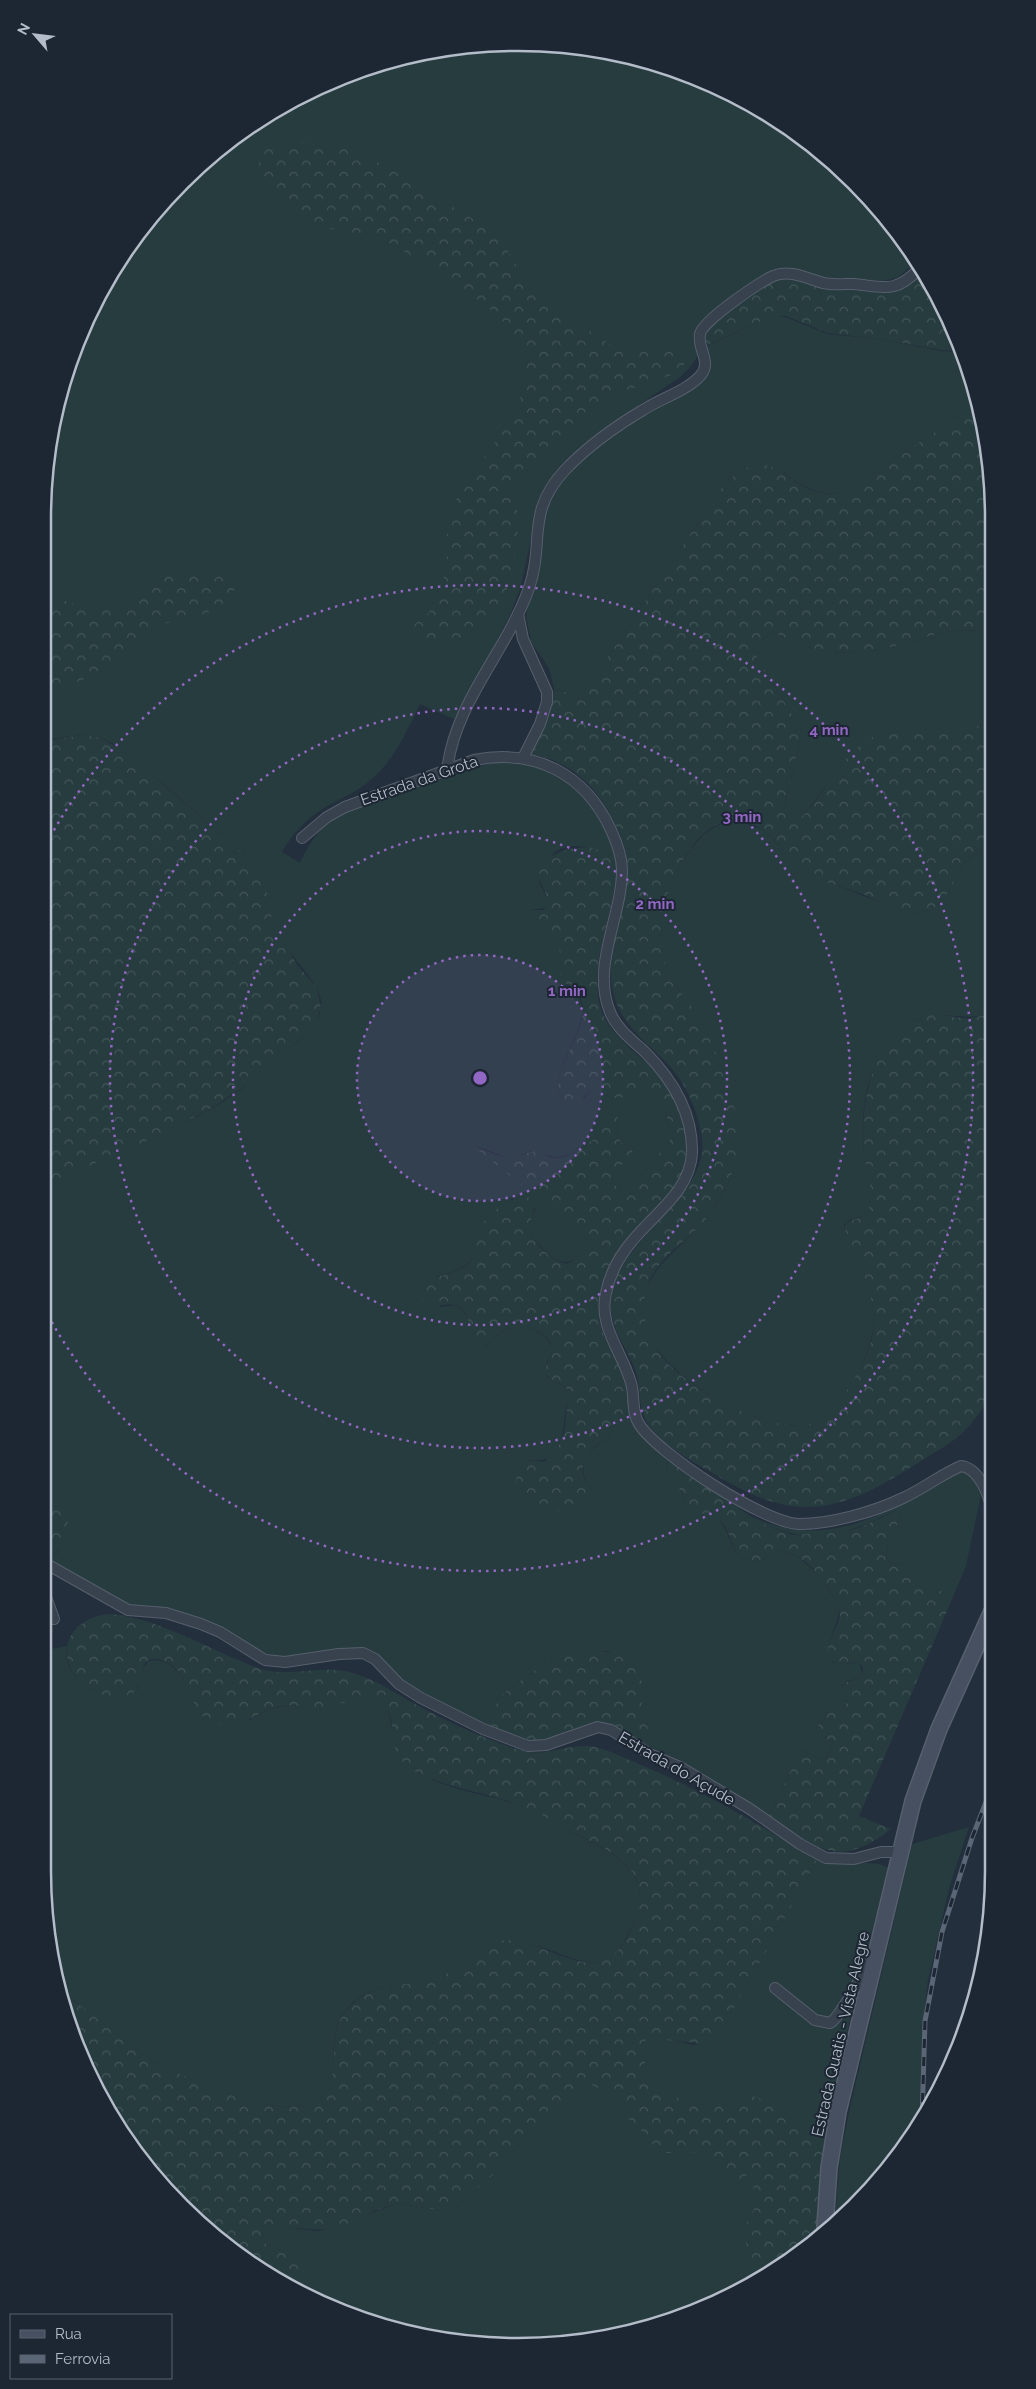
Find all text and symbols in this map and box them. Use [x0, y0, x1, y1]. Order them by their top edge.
north arrow [10, 10, 60, 60]
text: N [14, 20, 33, 37]
text: 4 min [809, 721, 849, 739]
street label: Estrada da Grota [358, 751, 480, 809]
text: 3 min [723, 808, 761, 826]
text: 2 min [636, 895, 674, 913]
text: 1 min [548, 982, 586, 1000]
centre of rings [471, 1069, 489, 1087]
street label: Estrada do Açude [615, 1727, 738, 1809]
street label: Estrada Quatis - Vista Alegre [808, 1930, 873, 2139]
legend [10, 2314, 172, 2379]
text: Rua [55, 2325, 82, 2343]
text: Ferrovia [55, 2350, 111, 2368]

